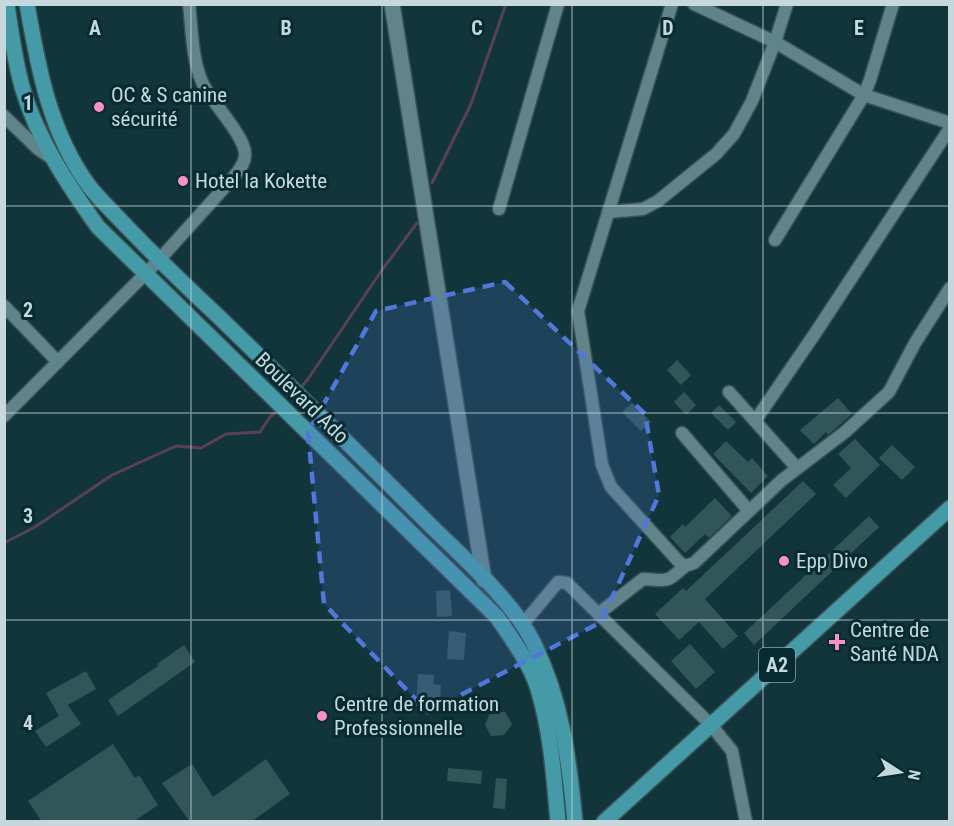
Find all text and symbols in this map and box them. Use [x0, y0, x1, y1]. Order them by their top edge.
text: A [89, 16, 101, 40]
text: B [280, 16, 292, 40]
text: C [471, 16, 483, 40]
text: D [662, 16, 674, 40]
text: E [854, 16, 864, 40]
place label: OC & S canine sécurité [111, 83, 227, 131]
text: 1 [23, 91, 33, 115]
marker: OC & S canine sécurité [92, 100, 106, 114]
place label: Hotel la Kokette [195, 169, 327, 193]
marker: Hotel la Kokette [176, 174, 190, 188]
text: 2 [23, 298, 33, 322]
street label: Boulevard Ado [250, 348, 354, 448]
text: 3 [23, 504, 33, 528]
place label: Epp Divo [796, 549, 868, 573]
marker: Epp Divo [777, 554, 791, 568]
place label: Centre de Santé NDA [850, 618, 939, 666]
marker: Centre de Santé NDA [828, 633, 846, 651]
road number: A2 [759, 648, 795, 682]
place label: Centre de formation Professionnelle [334, 692, 499, 740]
marker: Centre de formation Professionnelle [315, 709, 329, 723]
text: 4 [23, 711, 33, 735]
north arrow [870, 742, 930, 802]
text: N [904, 768, 924, 782]

